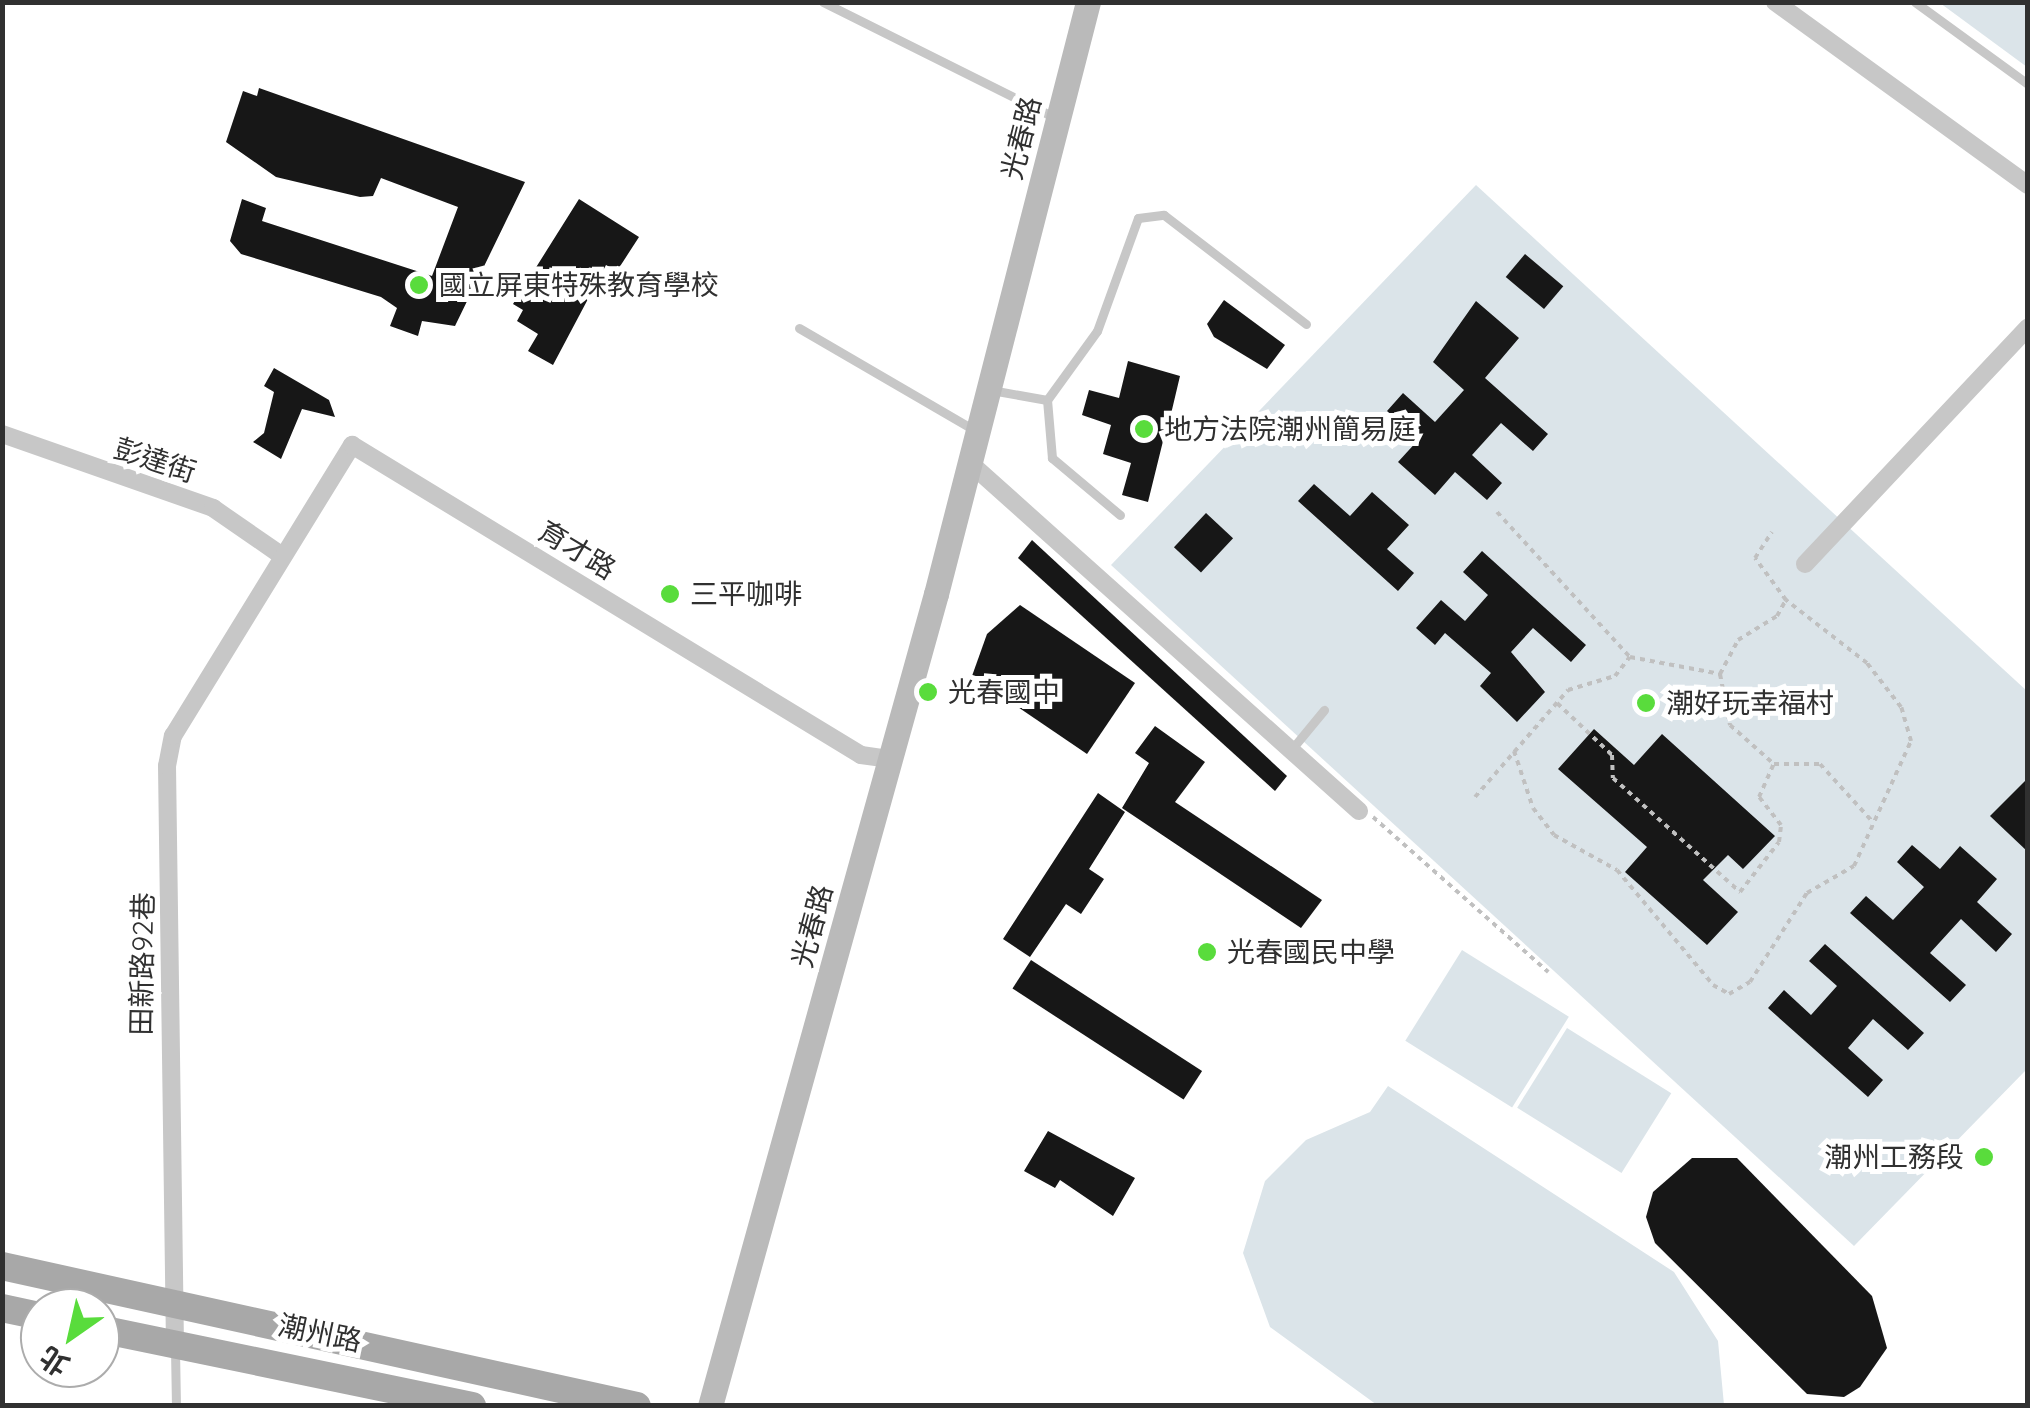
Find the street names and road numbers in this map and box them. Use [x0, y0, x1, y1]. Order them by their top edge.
street label: 光春路 [995, 93, 1047, 183]
street label: 彭達街 [110, 431, 200, 489]
street label: 育才路 [532, 514, 622, 586]
street label: 光春路 [785, 881, 839, 971]
street label: 田新路92巷 [124, 892, 160, 1036]
street label: 潮州路 [275, 1308, 365, 1358]

